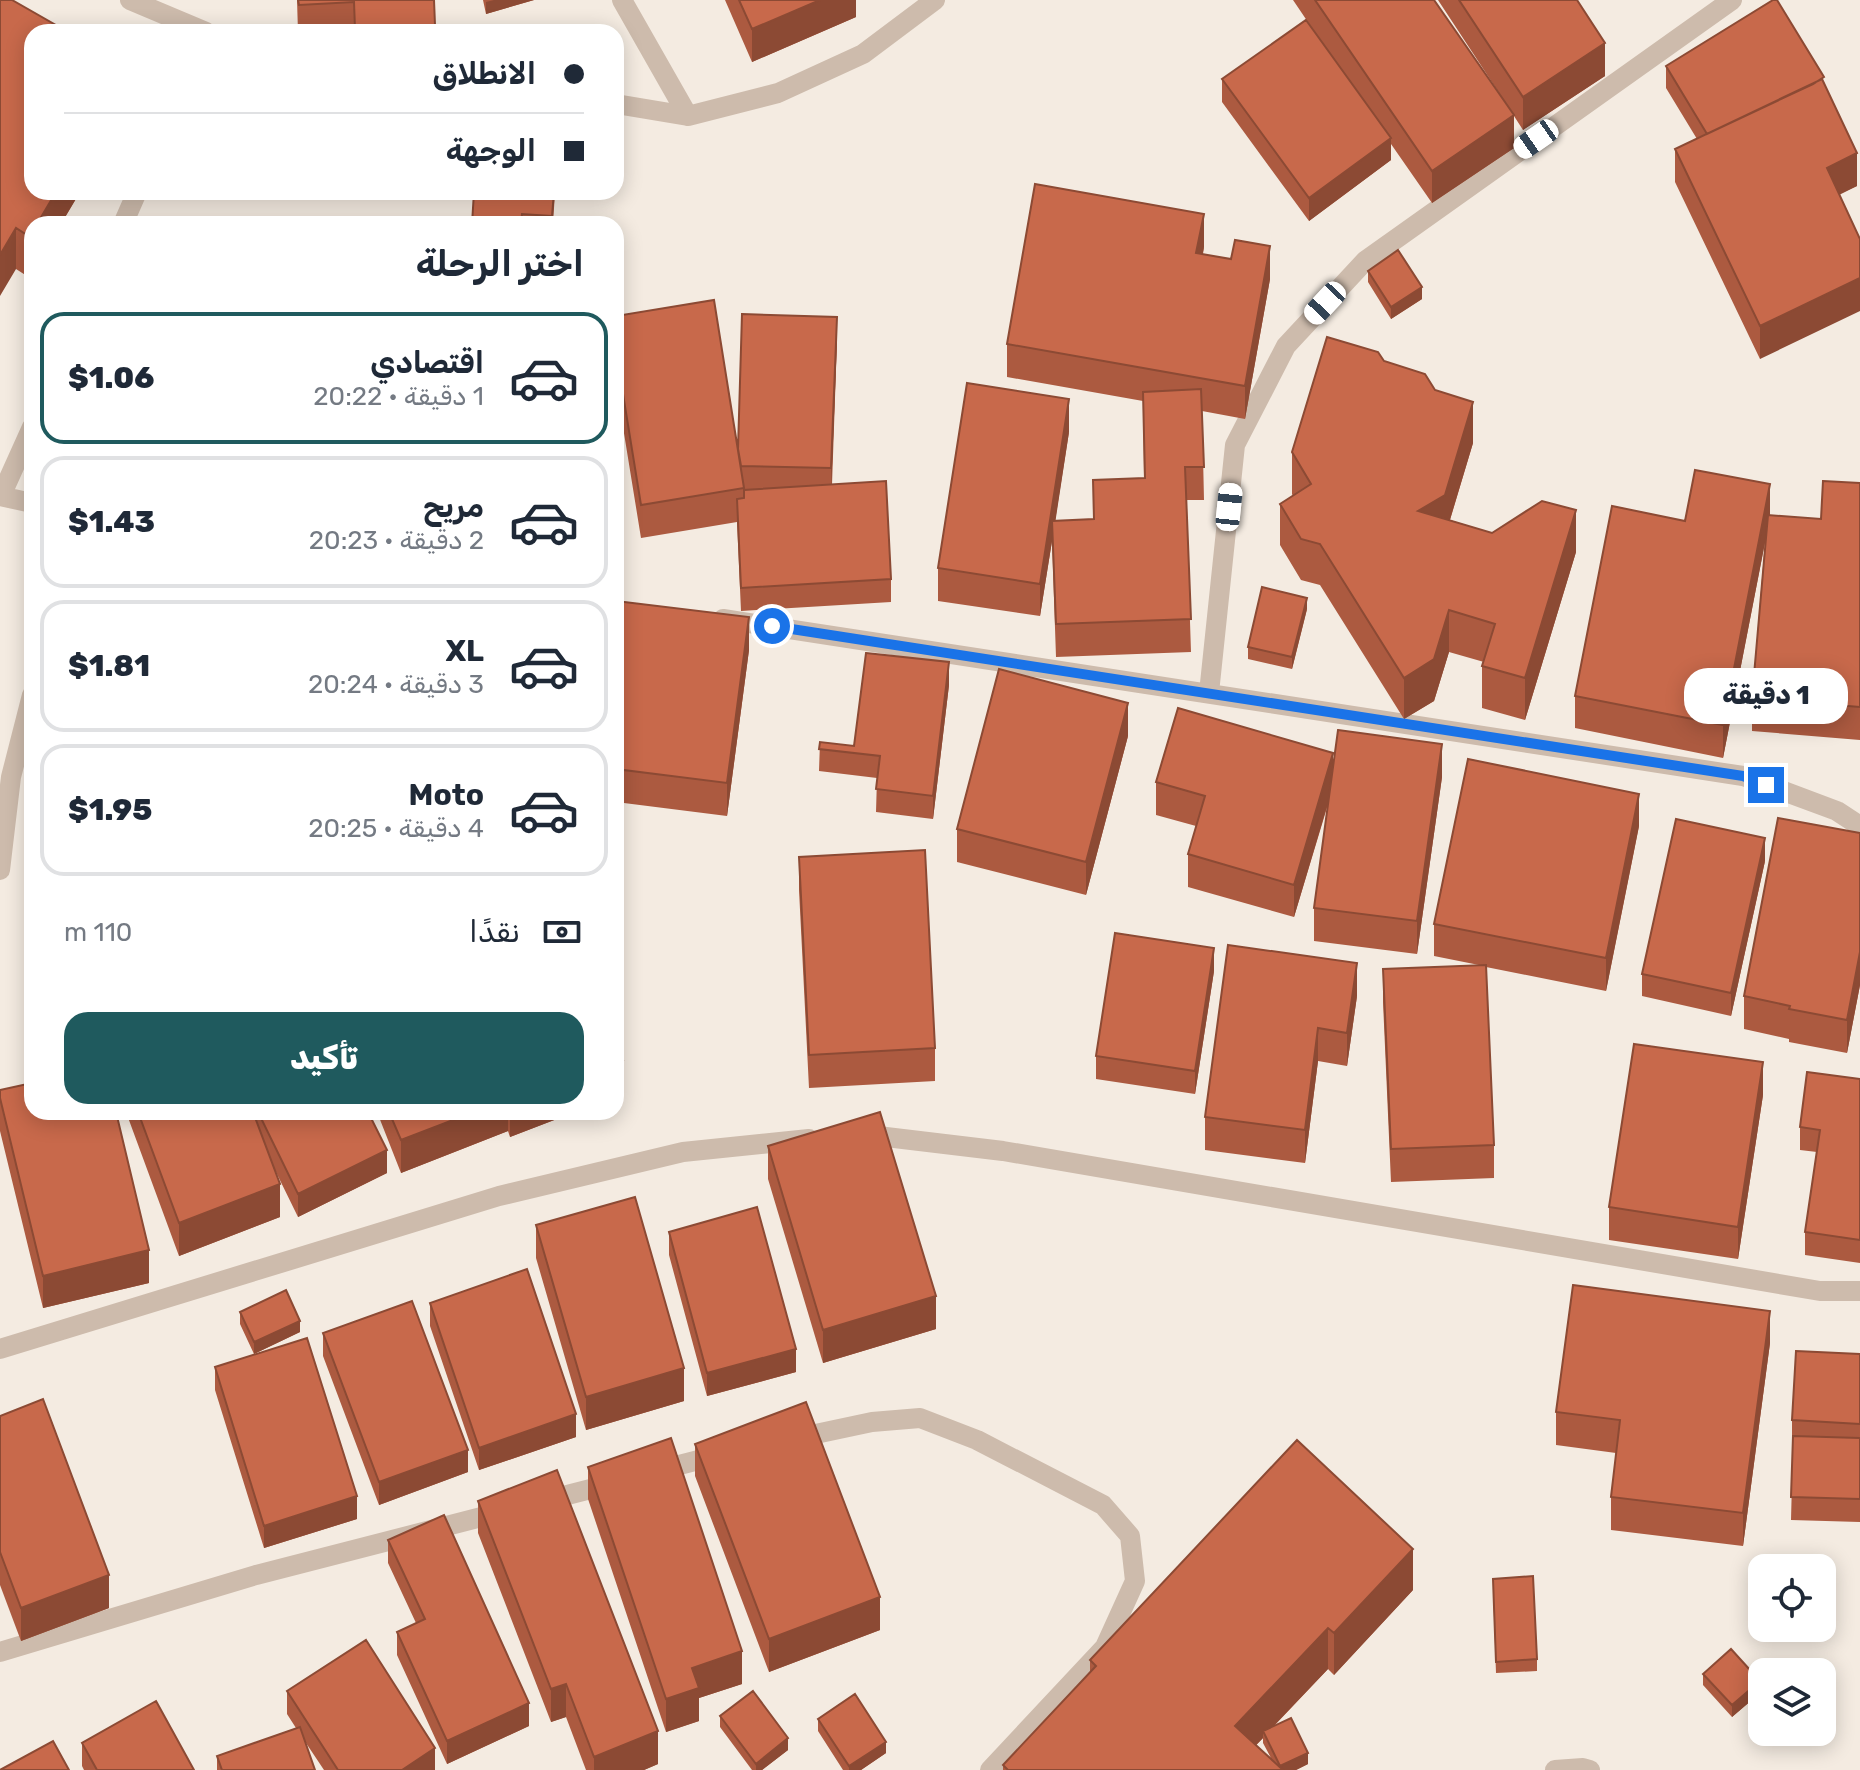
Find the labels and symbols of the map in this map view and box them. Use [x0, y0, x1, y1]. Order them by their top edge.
car [1509, 115, 1563, 163]
car [1300, 277, 1350, 329]
car [1215, 482, 1243, 532]
route start [754, 608, 790, 644]
callout: 1 دقيقة [1684, 669, 1848, 725]
route end [1748, 767, 1784, 803]

